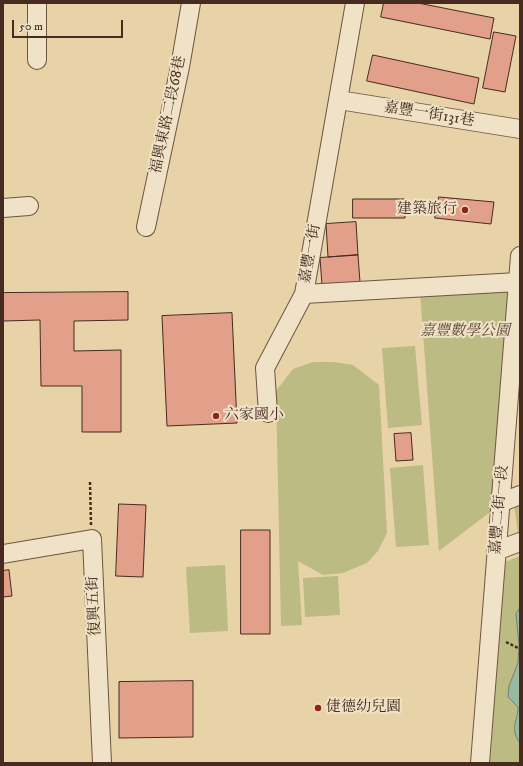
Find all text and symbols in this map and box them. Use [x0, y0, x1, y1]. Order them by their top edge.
scale bar [14, 12, 125, 38]
text: 50 m [19, 19, 43, 34]
street label: 福興東路二段68巷 [148, 54, 190, 176]
street label: 嘉豐一街131巷 [382, 99, 476, 131]
place label: 建築旅行 [397, 201, 457, 219]
marker: 建築旅行 [460, 205, 470, 215]
street label: 嘉豐一街 [297, 223, 325, 285]
park label: 嘉豐數學公園 [420, 323, 510, 341]
place label: 六家國小 [224, 407, 284, 425]
marker: 六家國小 [211, 411, 221, 421]
street label: 嘉豐二街一段 [487, 464, 513, 556]
street label: 復興五街 [84, 576, 106, 636]
place label: 倢德幼兒園 [326, 699, 401, 717]
marker: 倢德幼兒園 [313, 703, 323, 713]

